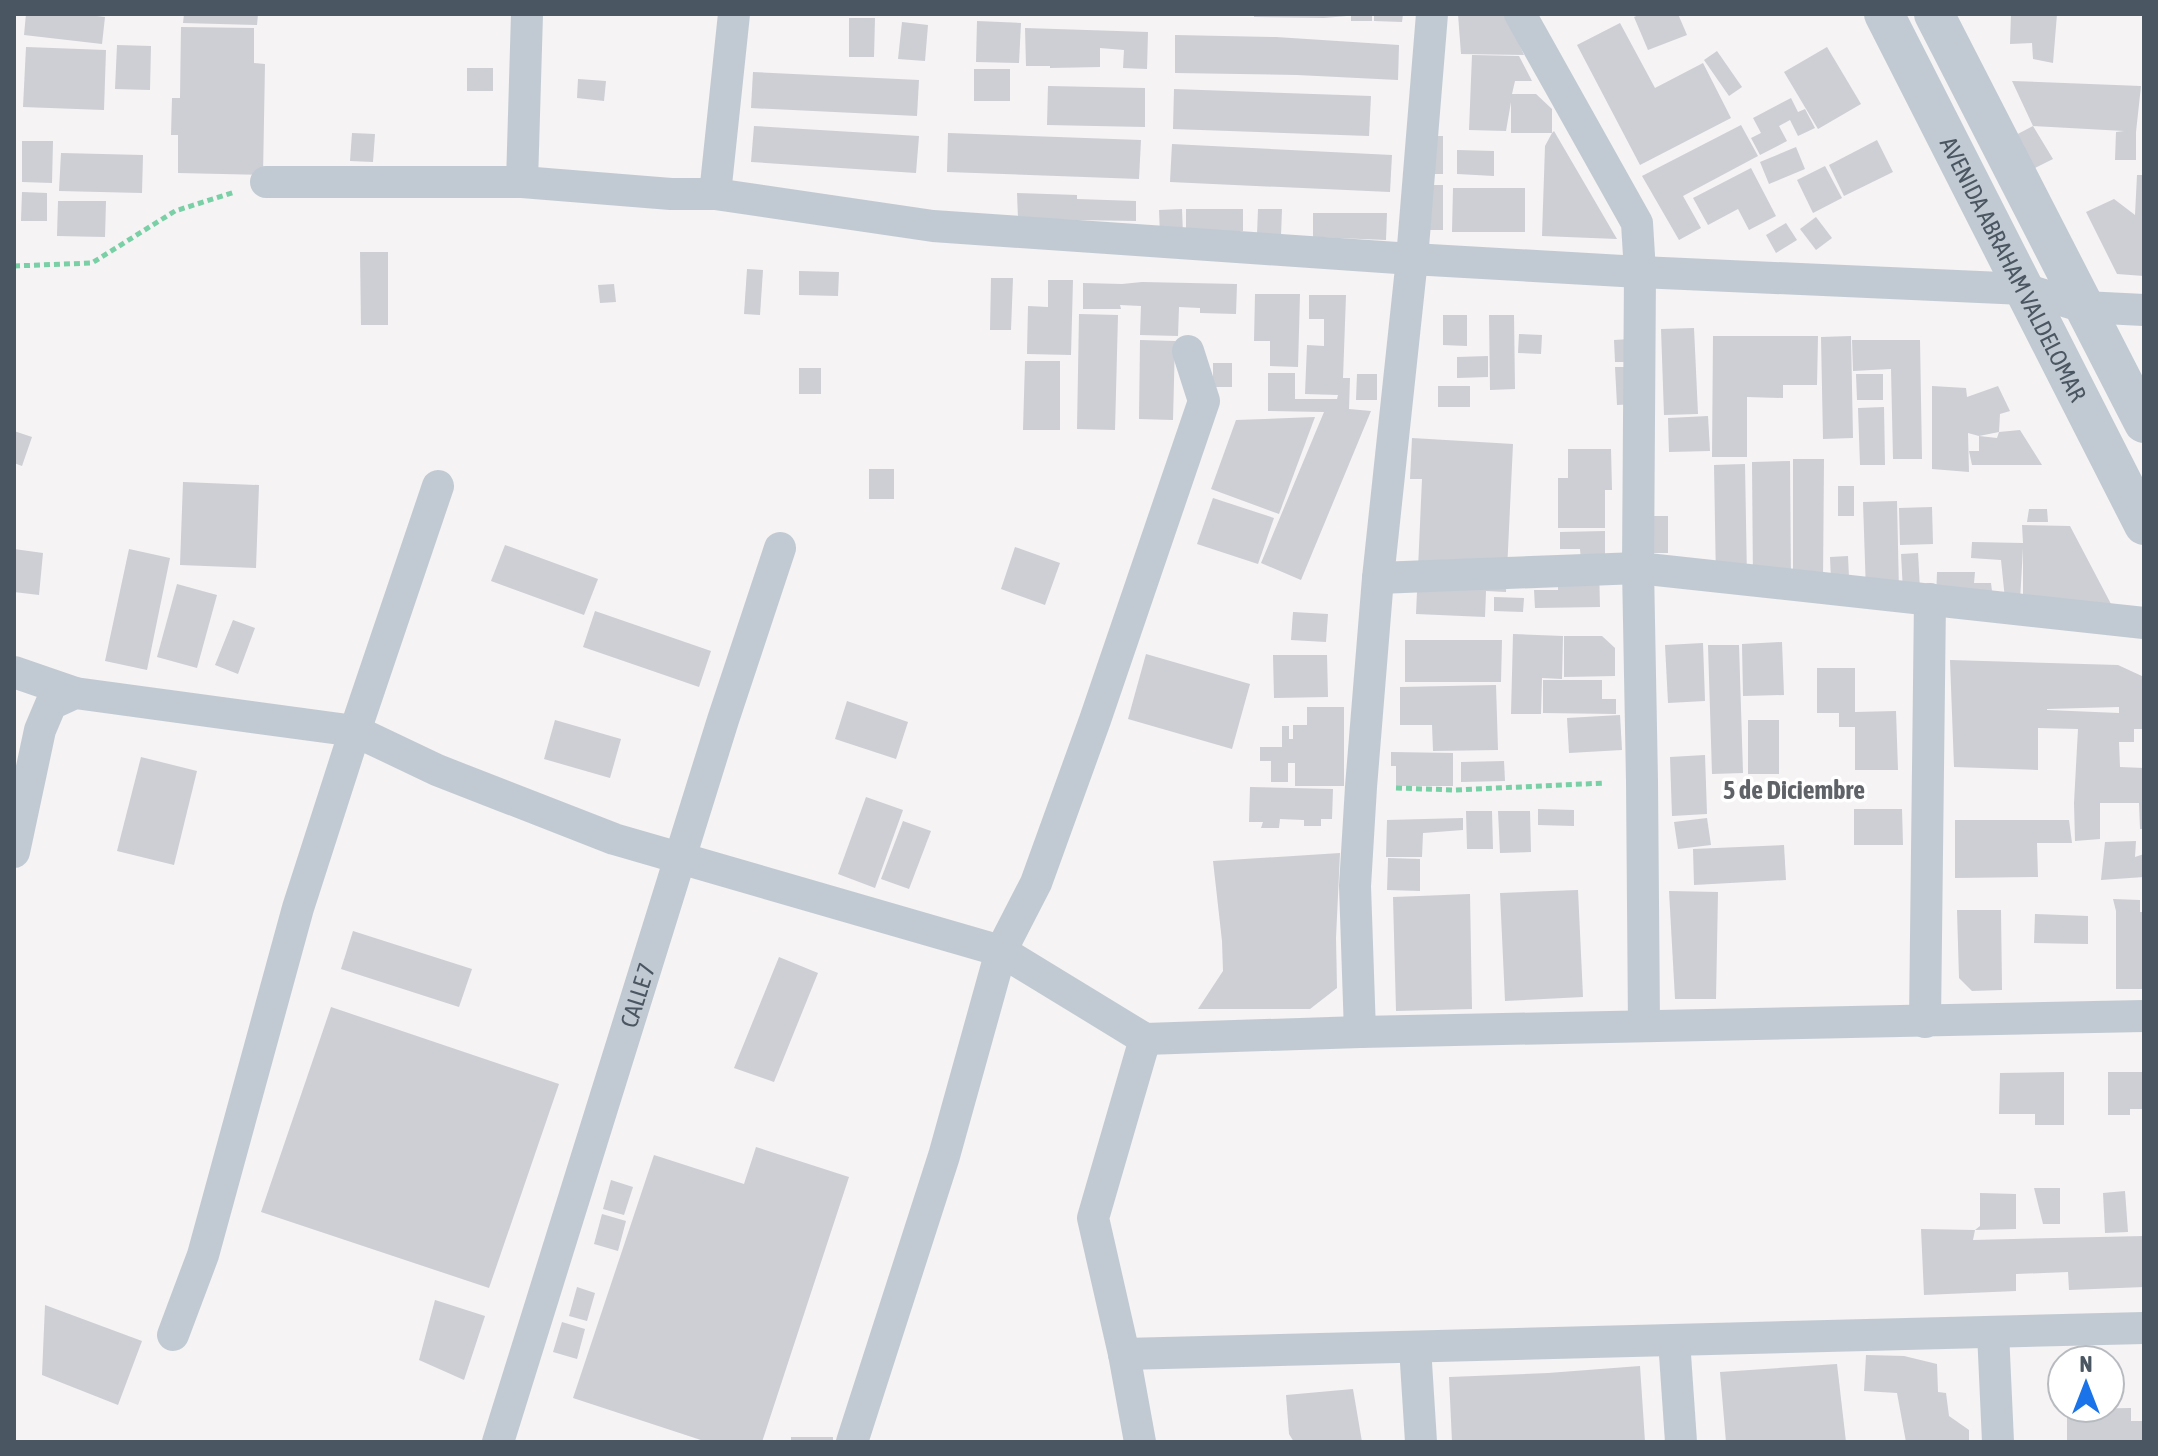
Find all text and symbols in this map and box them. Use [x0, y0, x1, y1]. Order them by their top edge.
street label: AVENIDA ABRAHAM VALDELOMAR [1935, 132, 2092, 406]
district label: 5 de Diciembre [1723, 775, 1865, 805]
street label: CALLE 7 [615, 960, 660, 1031]
north arrow [2046, 1344, 2126, 1424]
text: N [2080, 1351, 2092, 1377]

